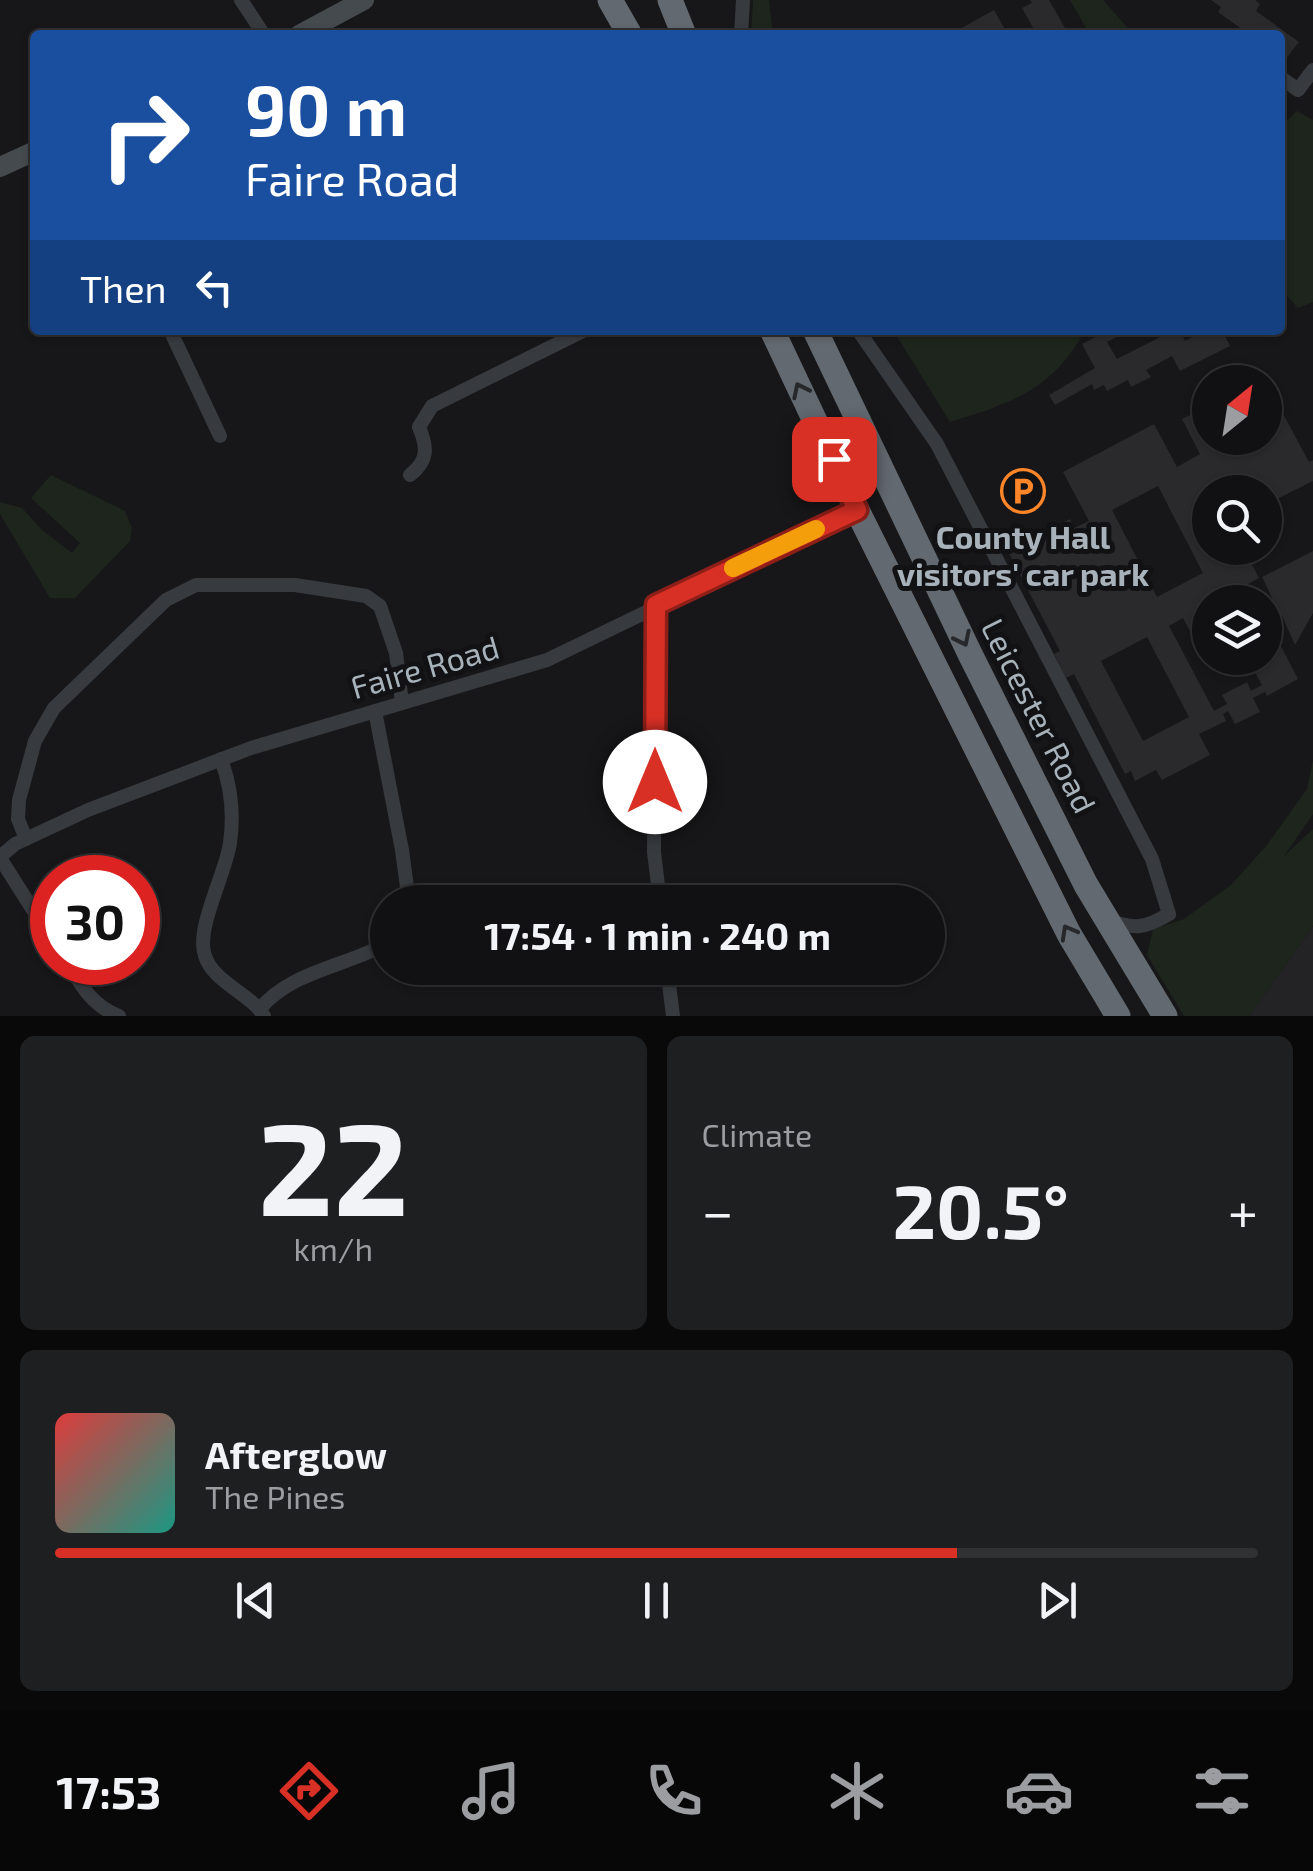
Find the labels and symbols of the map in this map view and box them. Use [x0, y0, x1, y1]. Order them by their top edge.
north arrow [1192, 365, 1282, 455]
one-way arrow [793, 382, 813, 400]
pin [792, 417, 877, 502]
parking icon: County Hall visitors' car park [1000, 468, 1046, 514]
place label: County Hall visitors' car park [897, 517, 1149, 592]
street label: Leicester Road [975, 612, 1105, 818]
street label: Faire Road [346, 627, 503, 705]
one-way arrow [950, 629, 970, 647]
position arrow [603, 730, 707, 834]
speed limit sign: 30 [30, 855, 160, 985]
one-way arrow [1061, 925, 1081, 943]

